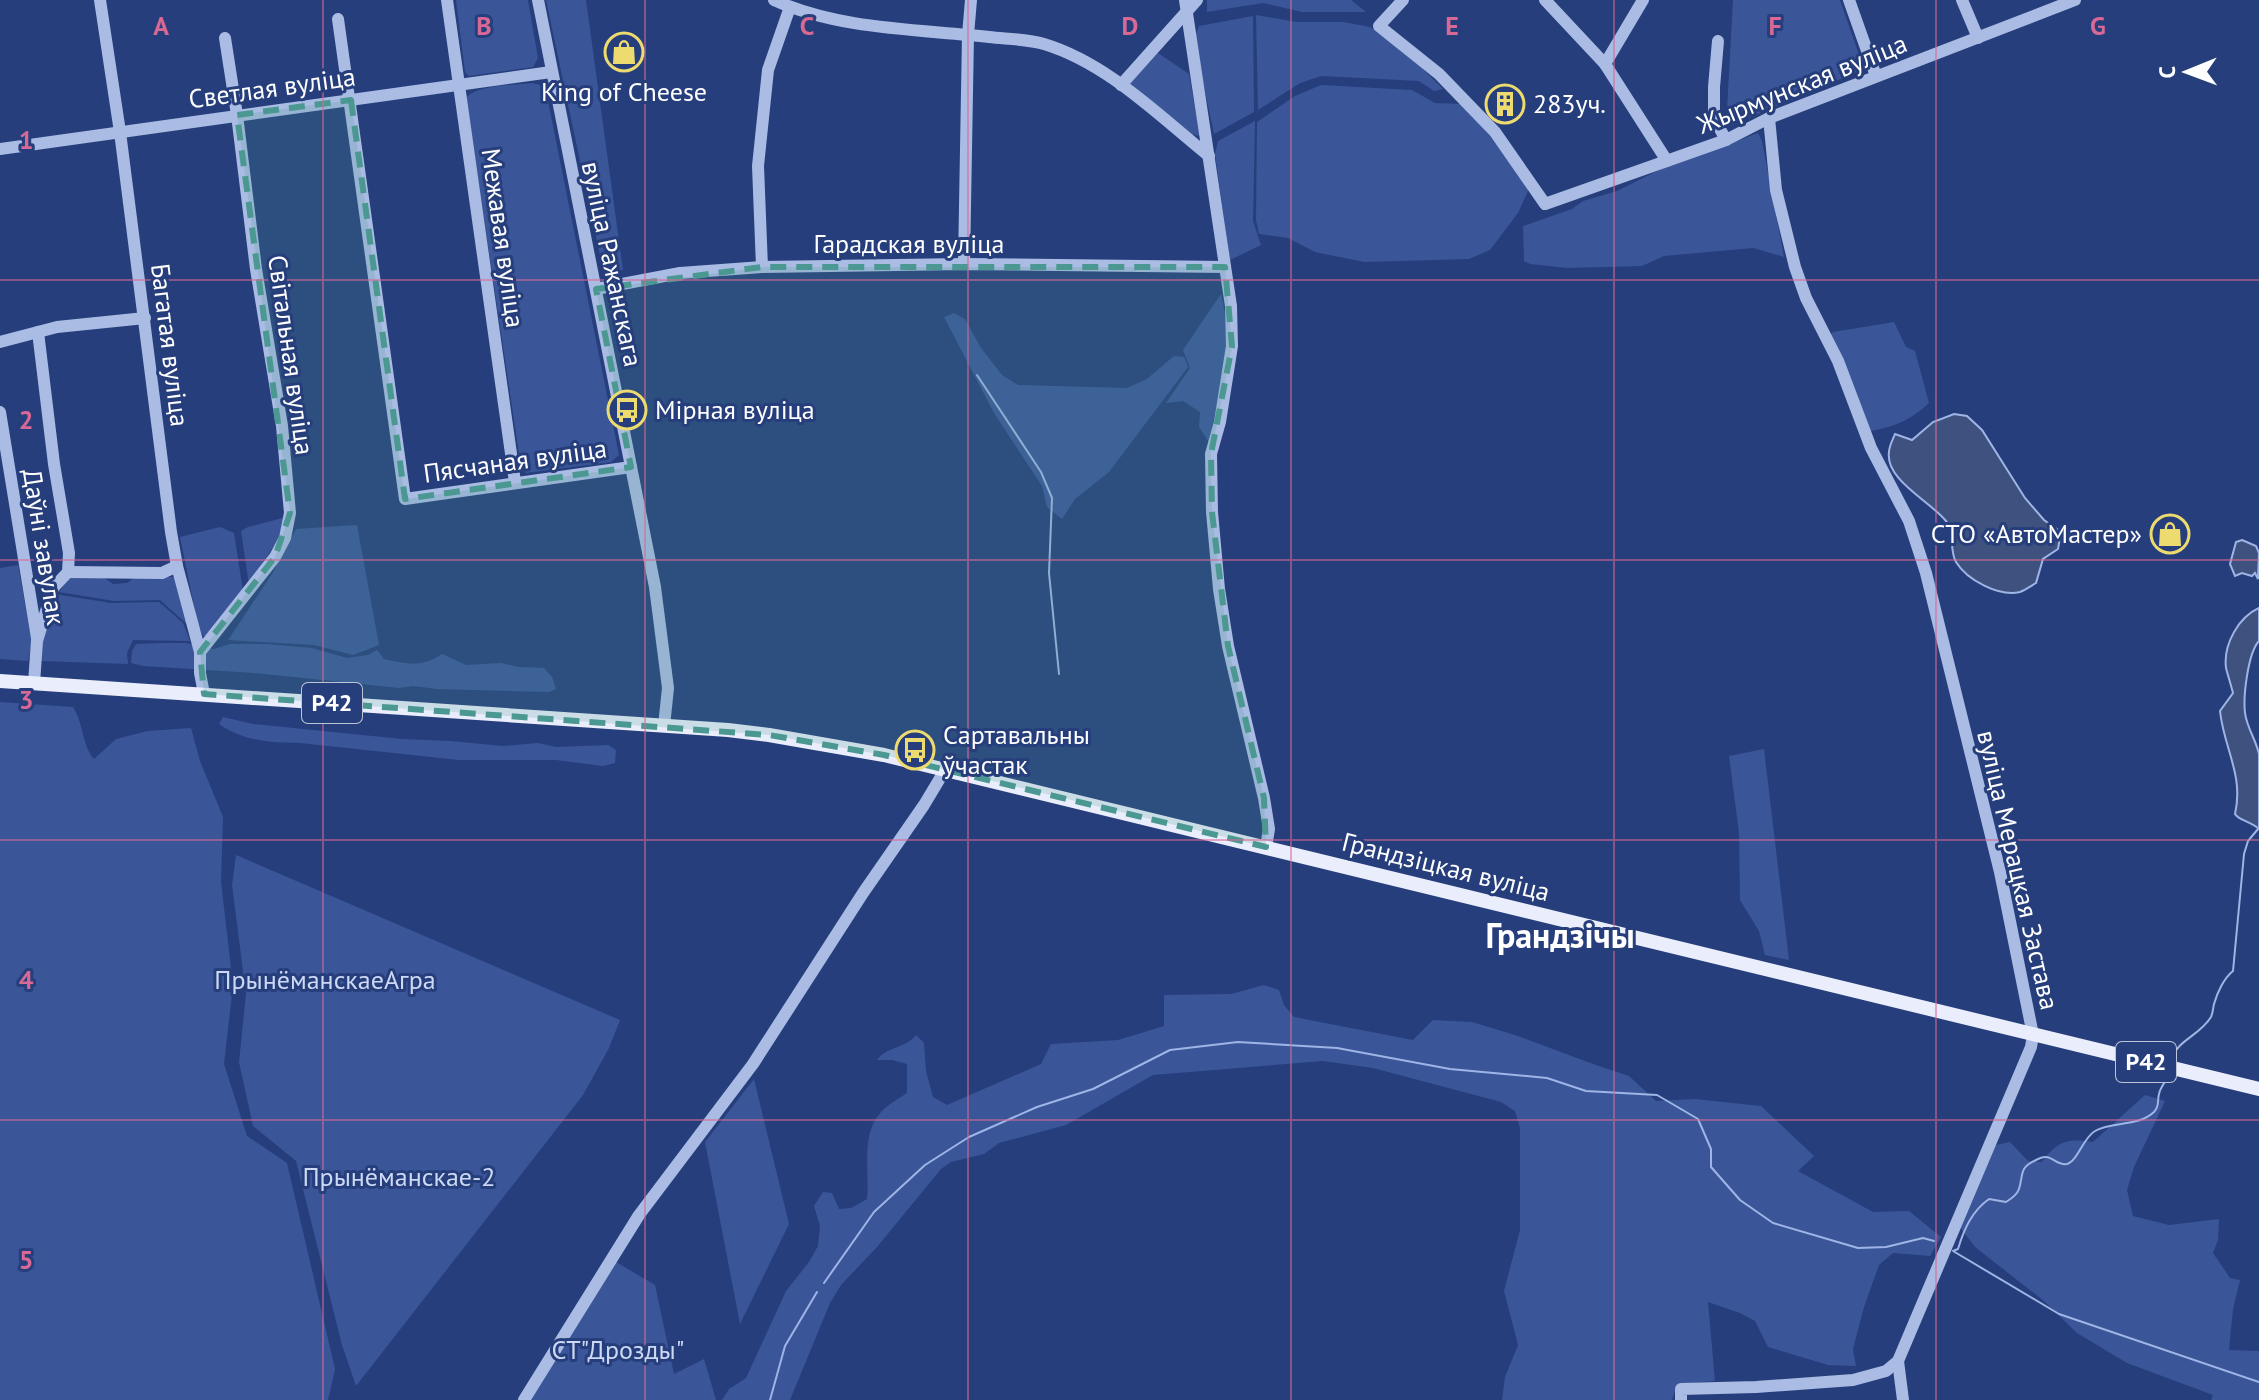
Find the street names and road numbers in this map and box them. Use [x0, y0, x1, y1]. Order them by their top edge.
street label: Жырмунская вуліца [1691, 26, 1912, 141]
street label: Светлая вуліца [186, 59, 357, 116]
street label: Межавая вуліца [475, 146, 532, 330]
street label: вуліца Ражанскага [575, 158, 650, 370]
street label: Гарадская вуліца [814, 227, 1004, 260]
street label: Світальная вуліца [261, 253, 322, 457]
street label: Багатая вуліца [144, 261, 197, 428]
street label: Пясчаная вуліца [421, 431, 609, 490]
street label: Даўні завулак [16, 466, 73, 628]
road number: Р42 [302, 683, 362, 723]
street label: вуліца Мерацкая Застава [1970, 727, 2067, 1013]
street label: Грандзіцкая вуліца [1339, 825, 1553, 908]
road number: Р42 [2116, 1042, 2176, 1082]

